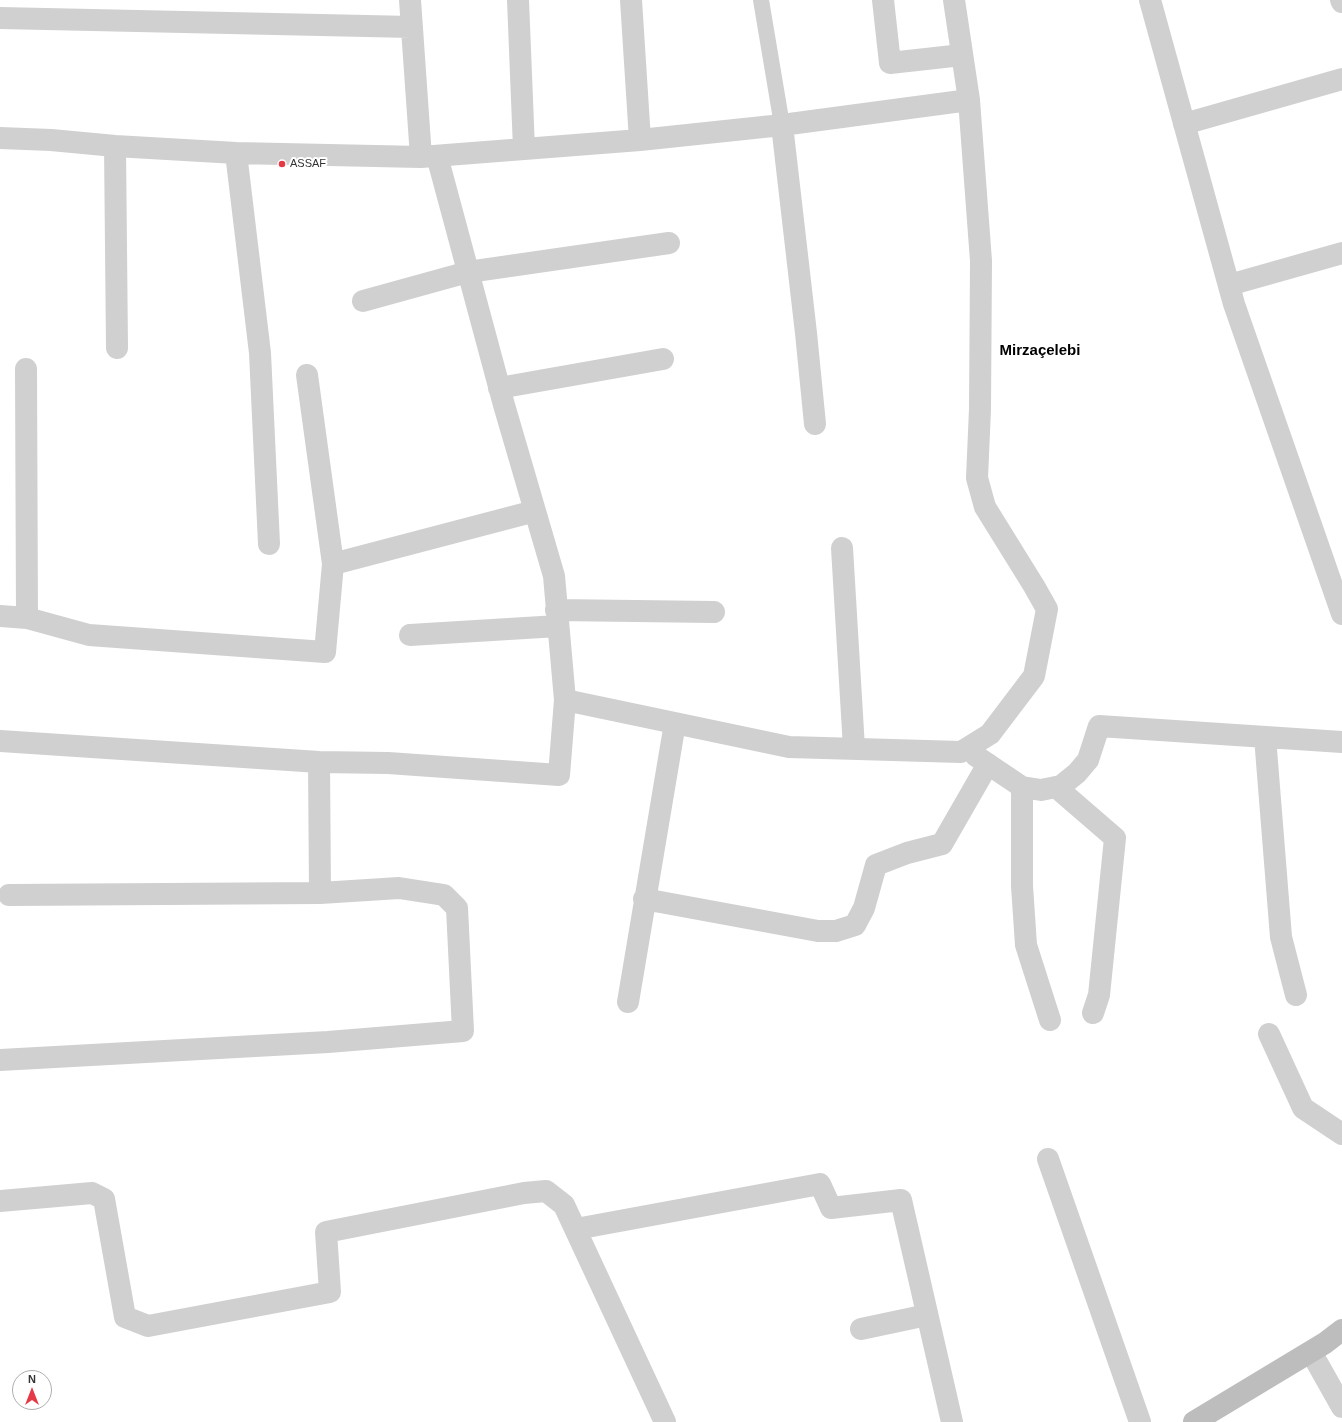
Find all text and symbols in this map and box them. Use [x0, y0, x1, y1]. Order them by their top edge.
place label: ASSAF [290, 157, 326, 171]
marker: ASSAF [277, 159, 287, 169]
district label: Mirzaçelebi [1000, 342, 1080, 360]
north arrow [12, 1370, 52, 1410]
text: N [28, 1373, 36, 1385]

